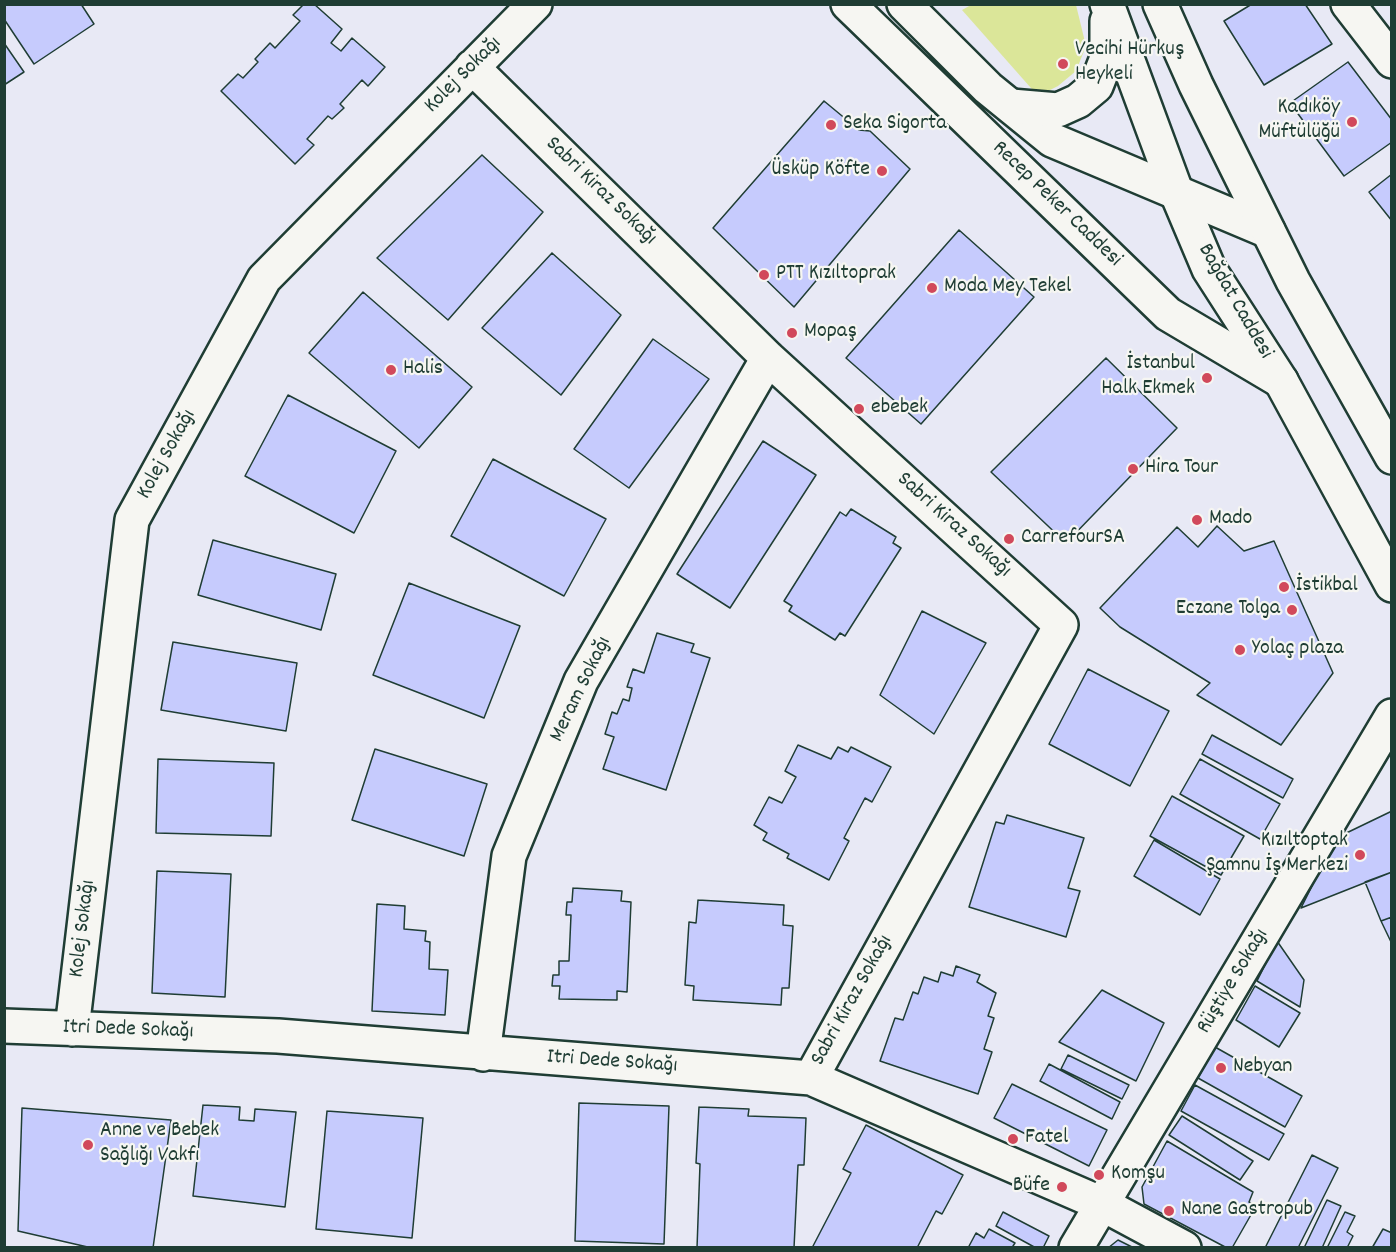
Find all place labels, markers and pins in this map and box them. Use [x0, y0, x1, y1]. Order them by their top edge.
place label: Vecihi Hürkuş Heykeli [1075, 38, 1184, 90]
marker: Vecihi Hürkuş Heykeli [1056, 57, 1070, 71]
place label: Kadıköy Müftülüğü [1258, 96, 1340, 148]
place label: Seka Sigorta [843, 112, 947, 138]
marker: Kadıköy Müftülüğü [1345, 115, 1359, 129]
marker: Seka Sigorta [824, 118, 838, 132]
place label: Üsküp Köfte [772, 158, 870, 184]
marker: Üsküp Köfte [875, 164, 889, 178]
place label: PTT Kızıltoprak [776, 262, 896, 288]
marker: PTT Kızıltoprak [757, 268, 771, 282]
place label: Moda Mey Tekel [944, 275, 1071, 301]
marker: Moda Mey Tekel [925, 281, 939, 295]
place label: Mopaş [804, 320, 857, 346]
marker: Mopaş [785, 326, 799, 340]
place label: İstanbul Halk Ekmek [1101, 352, 1195, 404]
place label: Halis [403, 357, 443, 383]
marker: Halis [384, 363, 398, 377]
marker: İstanbul Halk Ekmek [1200, 371, 1214, 385]
place label: ebebek [871, 396, 928, 422]
marker: ebebek [852, 402, 866, 416]
place label: Hira Tour [1145, 456, 1218, 482]
marker: Hira Tour [1126, 462, 1140, 476]
place label: Mado [1209, 507, 1252, 533]
marker: Mado [1190, 513, 1204, 527]
place label: CarrefourSA [1021, 526, 1125, 552]
marker: CarrefourSA [1002, 532, 1016, 546]
place label: İstikbal [1296, 574, 1358, 600]
marker: İstikbal [1277, 580, 1291, 594]
place label: Eczane Tolga [1176, 597, 1280, 623]
marker: Eczane Tolga [1285, 603, 1299, 617]
place label: Yolaç plaza [1252, 637, 1344, 663]
marker: Yolaç plaza [1233, 643, 1247, 657]
place label: Kızıltoptak Şamnu İş Merkezi [1206, 829, 1348, 880]
marker: Kızıltoptak Şamnu İş Merkezi [1353, 848, 1367, 862]
place label: Nebyan [1233, 1055, 1292, 1081]
marker: Nebyan [1214, 1061, 1228, 1075]
place label: Anne ve Bebek Sağlığı Vakfı [100, 1119, 219, 1170]
place label: Fatel [1025, 1126, 1068, 1152]
marker: Fatel [1006, 1132, 1020, 1146]
marker: Anne ve Bebek Sağlığı Vakfı [81, 1138, 95, 1152]
place label: Komşu [1111, 1162, 1165, 1188]
marker: Komşu [1092, 1168, 1106, 1182]
place label: Büfe [1013, 1174, 1050, 1200]
marker: Büfe [1055, 1180, 1069, 1194]
place label: Nane Gastropub [1181, 1198, 1313, 1224]
marker: Nane Gastropub [1162, 1204, 1176, 1218]

